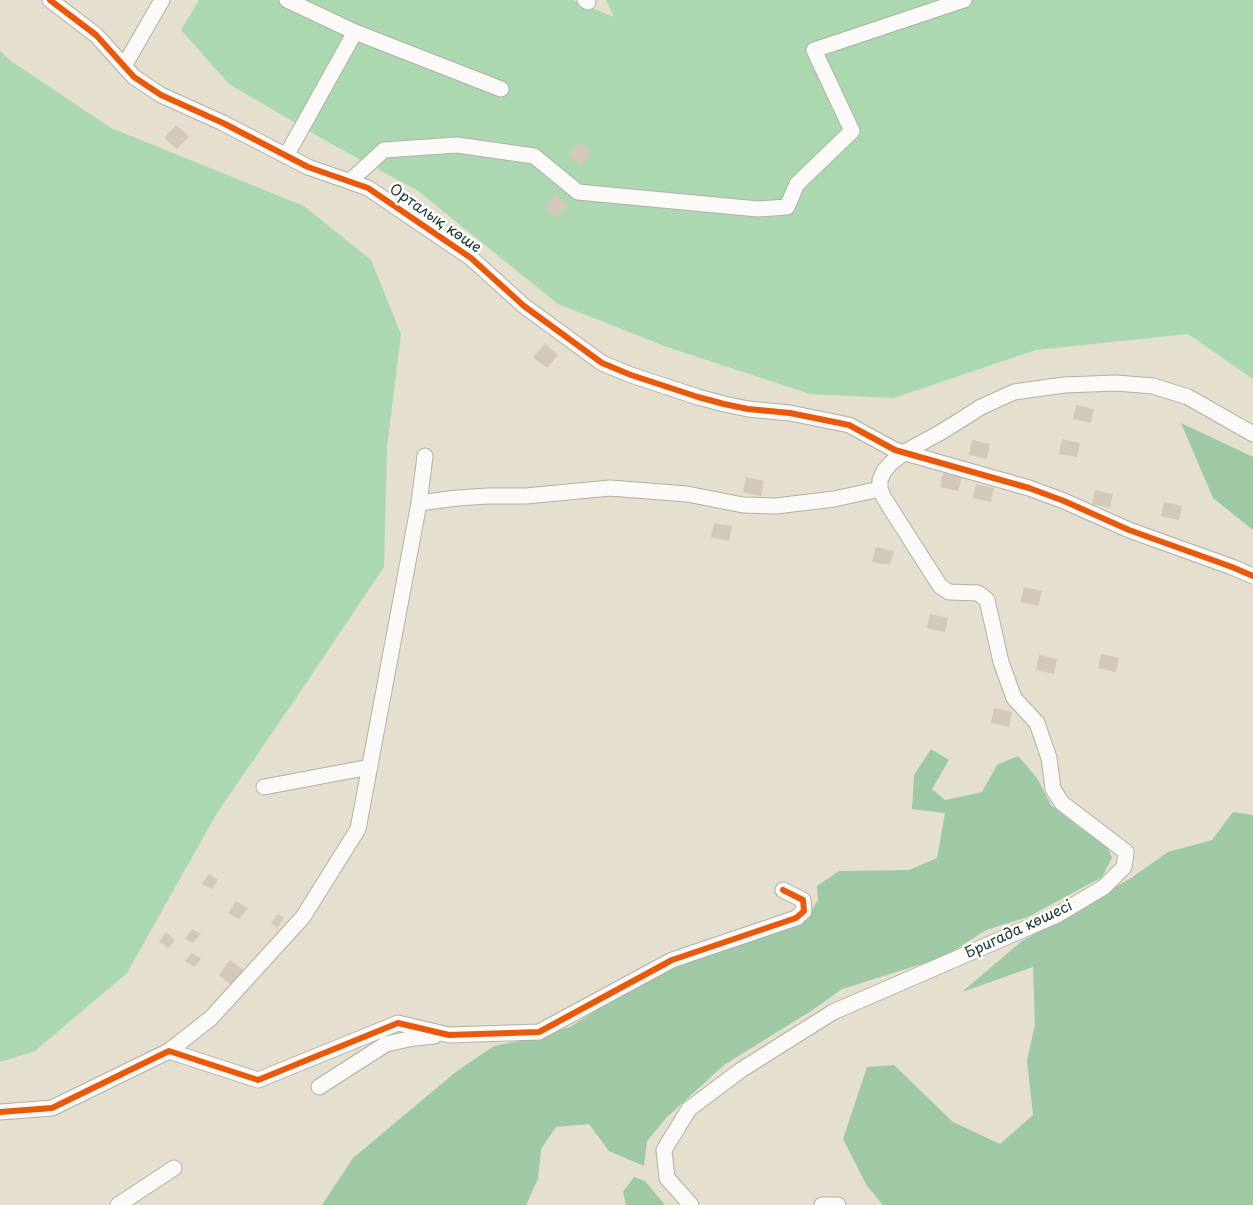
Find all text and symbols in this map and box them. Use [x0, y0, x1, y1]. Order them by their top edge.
street label: Орталық көше [386, 181, 484, 257]
street label: Бригада көшесі [963, 897, 1075, 963]

